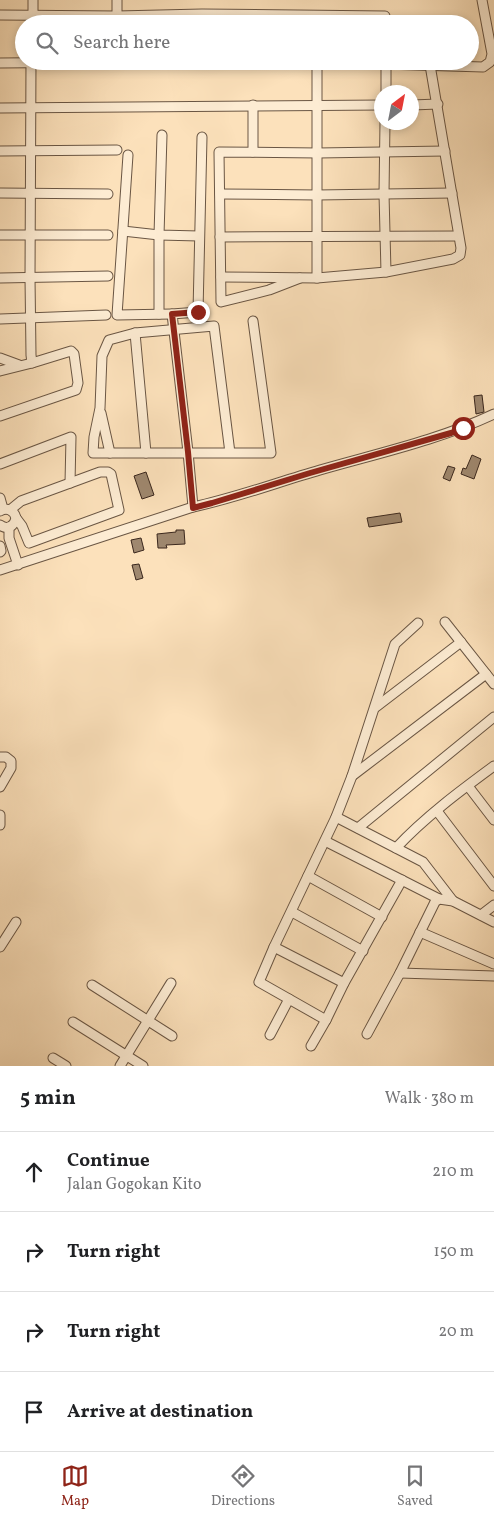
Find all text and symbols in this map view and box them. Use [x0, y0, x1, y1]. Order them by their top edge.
search box [15, 15, 479, 70]
icon: search [33, 29, 61, 57]
text: Search here [73, 30, 170, 56]
north arrow [374, 85, 419, 130]
route end [187, 301, 210, 324]
route start [452, 417, 475, 440]
text: 5 min [20, 1084, 76, 1113]
text: Walk · 380 m [385, 1088, 474, 1110]
text: Continue [67, 1148, 150, 1174]
icon: ahead [20, 1158, 48, 1186]
text: 210 m [432, 1161, 474, 1183]
text: Jalan Gogokan Kito [67, 1174, 202, 1196]
icon: right [20, 1238, 48, 1266]
text: Turn right [67, 1239, 160, 1265]
text: 150 m [433, 1241, 474, 1263]
icon: right [20, 1318, 48, 1346]
text: Turn right [67, 1319, 160, 1345]
text: 20 m [439, 1321, 474, 1343]
icon: arrive [20, 1398, 48, 1426]
text: Arrive at destination [67, 1399, 253, 1425]
tab: Map [61, 1462, 89, 1511]
tab: Directions [211, 1462, 275, 1511]
tab: Saved [397, 1462, 433, 1511]

